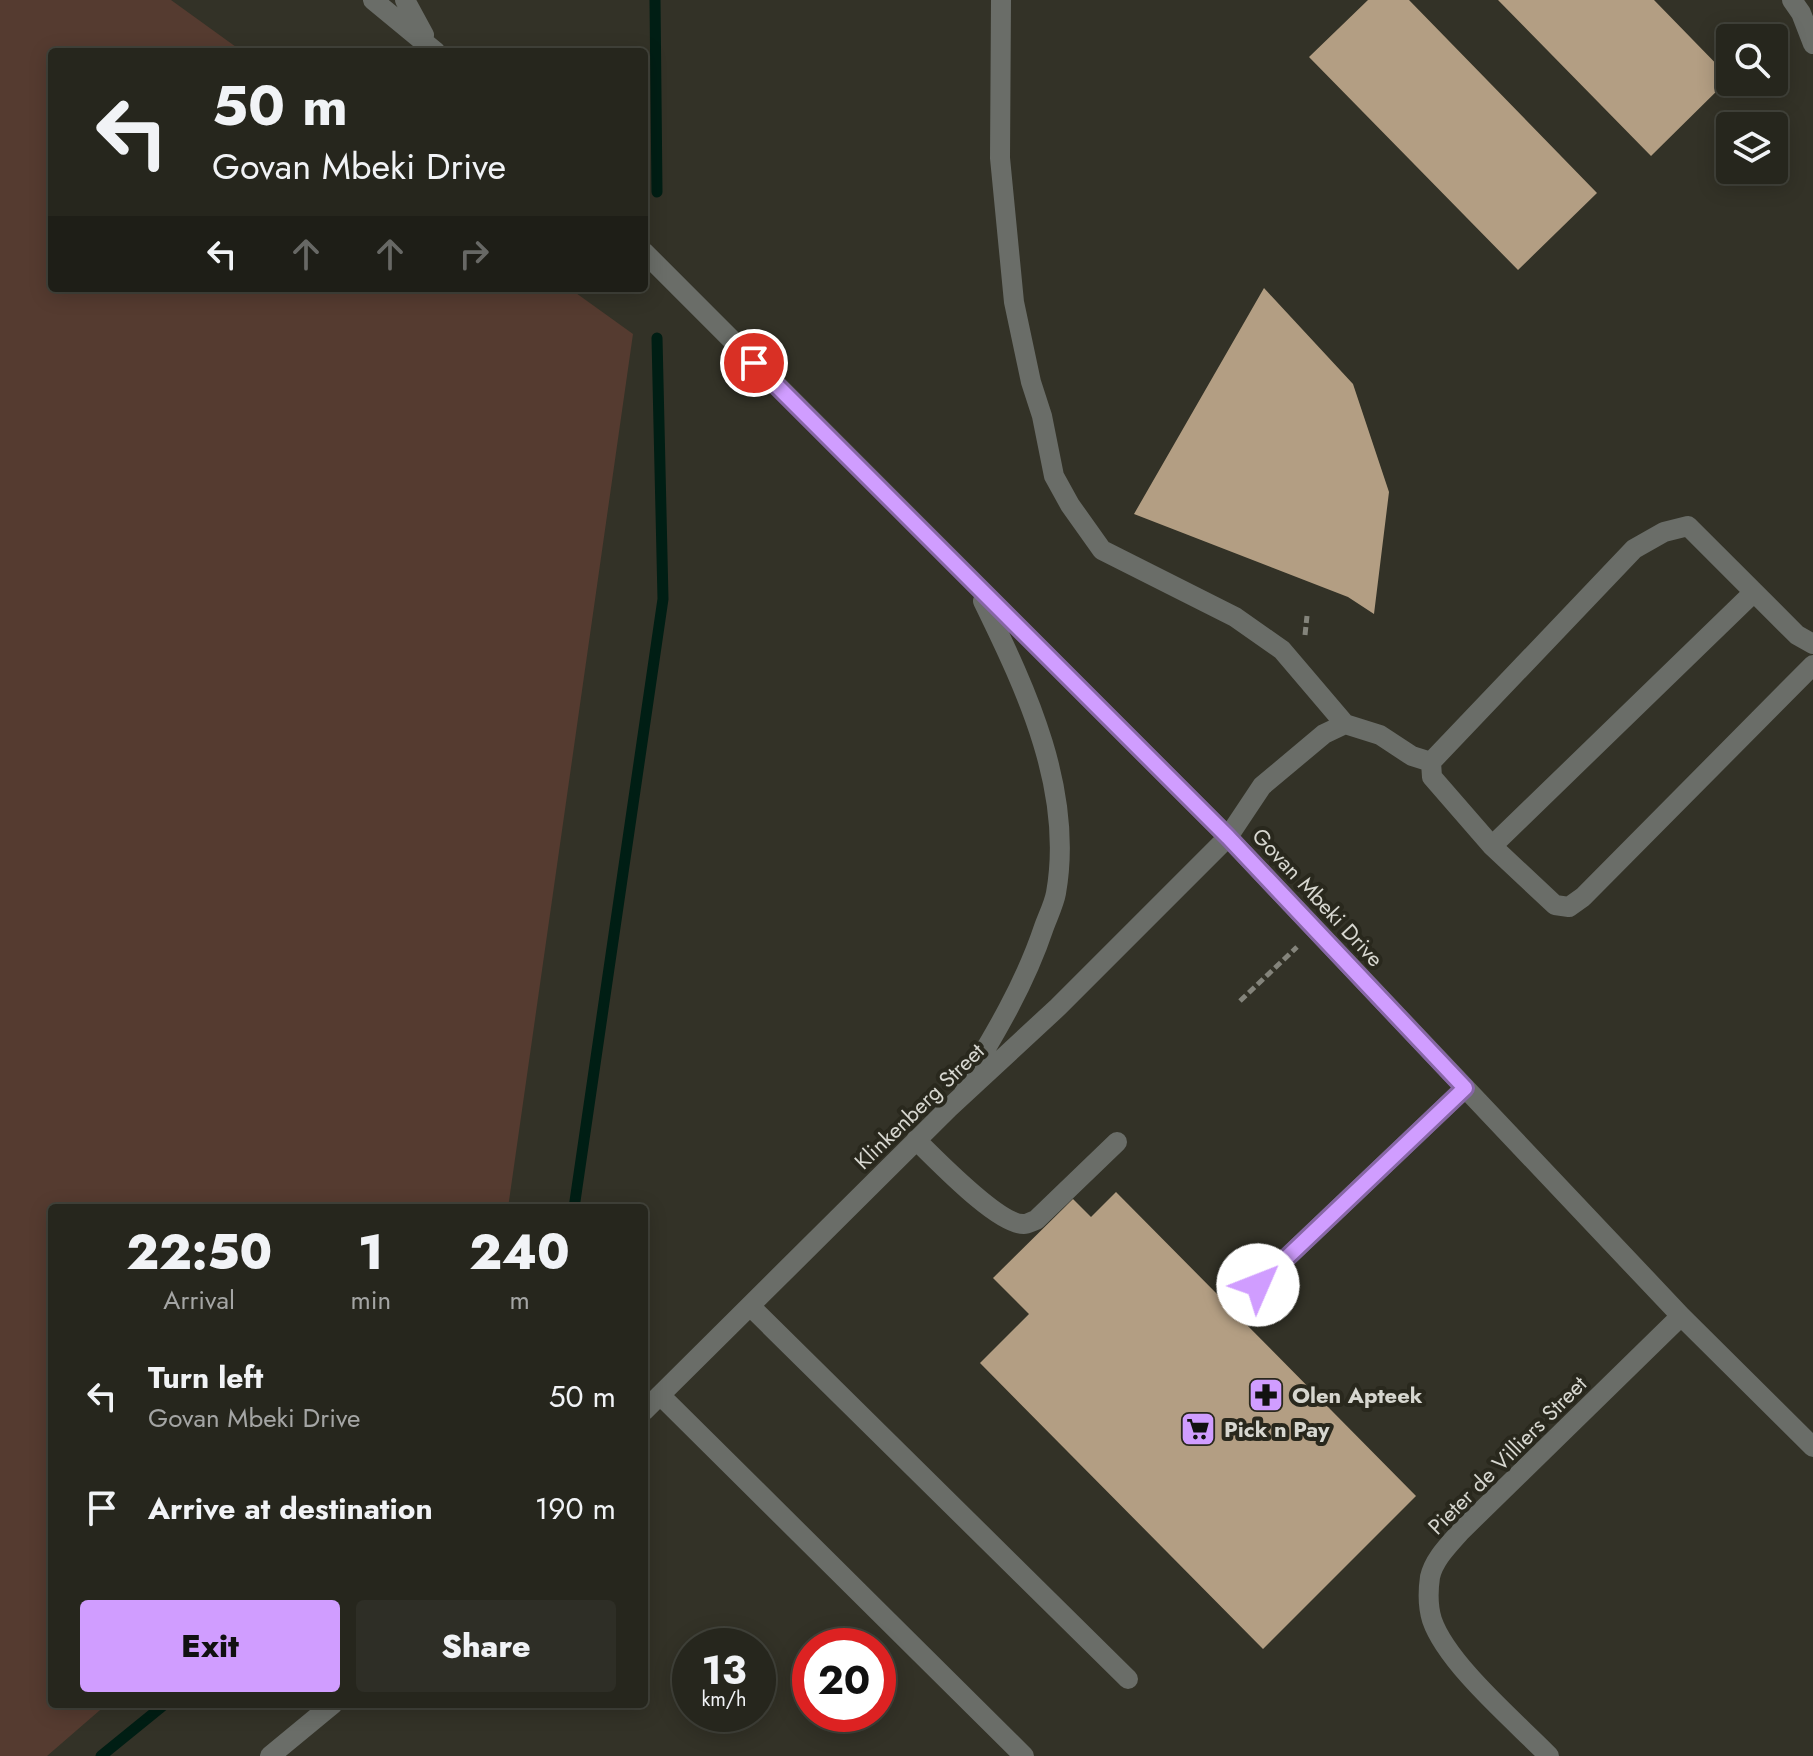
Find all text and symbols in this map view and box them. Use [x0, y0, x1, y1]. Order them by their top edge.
map controls [1716, 24, 1788, 184]
button: search [1716, 24, 1788, 96]
text: 50 m [212, 65, 348, 146]
icon: left [80, 80, 184, 184]
button: layers [1716, 112, 1788, 184]
text: Govan Mbeki Drive [212, 140, 506, 192]
icon: left [200, 232, 244, 276]
icon: ahead [284, 232, 328, 276]
icon: ahead [368, 232, 412, 276]
icon: right [452, 232, 496, 276]
pin [720, 329, 788, 397]
icon: arrive [732, 341, 776, 385]
street label: Govan Mbeki Drive [1245, 820, 1391, 974]
street label: Klinkenberg Street [847, 1035, 992, 1176]
text: 22:50 [126, 1218, 272, 1287]
text: 1 [358, 1218, 383, 1287]
text: 240 [469, 1218, 570, 1287]
position arrow [1216, 1243, 1300, 1327]
text: Arrival [163, 1281, 235, 1319]
text: min [350, 1281, 391, 1319]
text: m [509, 1281, 530, 1319]
text: Turn left [148, 1356, 263, 1399]
street label: Pieter de Villiers Street [1420, 1368, 1594, 1542]
icon: left [80, 1374, 124, 1418]
text: 50 m [549, 1375, 616, 1418]
pharmacy icon: Olen Apteek [1247, 1376, 1285, 1414]
place label: Olen Apteek [1292, 1379, 1423, 1411]
text: Govan Mbeki Drive [148, 1399, 360, 1437]
supermarket icon: Pick n Pay [1179, 1410, 1217, 1448]
place label: Pick n Pay [1224, 1413, 1330, 1445]
icon: arrive [80, 1486, 124, 1530]
text: Arrive at destination [148, 1487, 433, 1530]
text: 190 m [535, 1487, 616, 1530]
button: Exit [80, 1600, 340, 1692]
button: Share [356, 1600, 616, 1692]
speed limit sign: 20 [792, 1628, 896, 1732]
text: 13 [701, 1641, 747, 1699]
text: km/h [701, 1685, 747, 1714]

